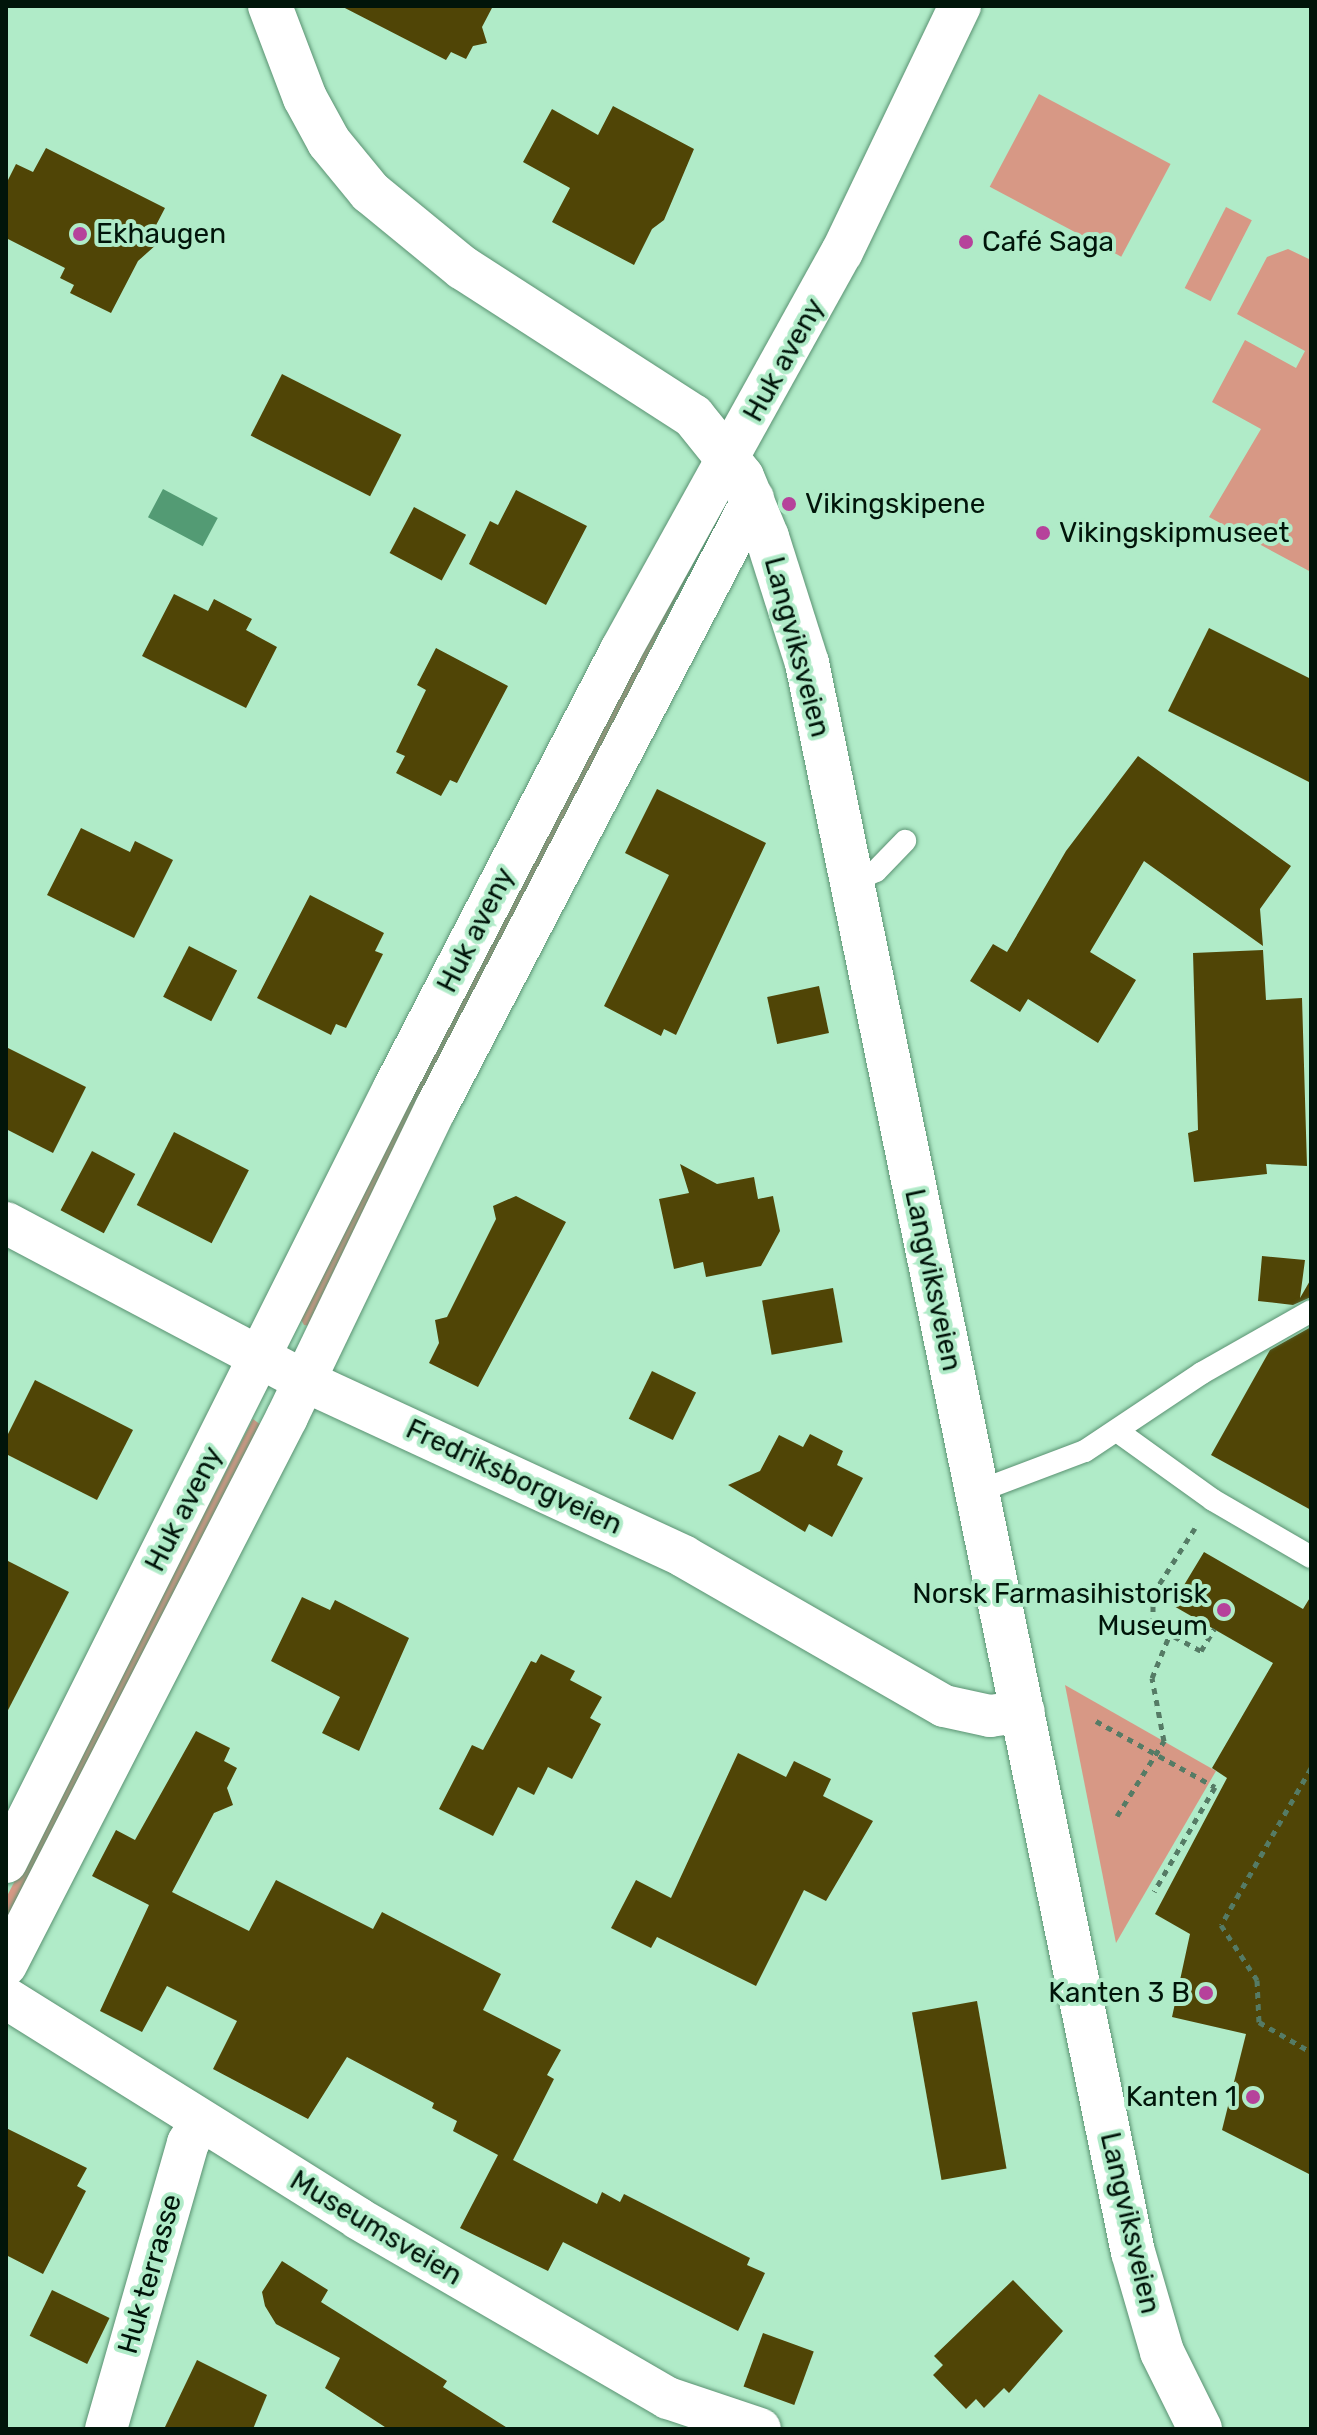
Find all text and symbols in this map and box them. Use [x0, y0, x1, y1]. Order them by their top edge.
place label: Ekhaugen [96, 217, 226, 251]
marker: Ekhaugen [71, 225, 89, 243]
place label: Café Saga [982, 225, 1114, 259]
marker: Café Saga [957, 233, 975, 251]
street label: Huk aveny [736, 292, 832, 428]
place label: Vikingskipene [805, 487, 985, 521]
marker: Vikingskipene [780, 495, 798, 513]
place label: Vikingskipmuseet [1059, 516, 1289, 550]
marker: Vikingskipmuseet [1034, 524, 1052, 542]
street label: Langviksveien [757, 553, 837, 741]
street label: Huk aveny [430, 862, 522, 998]
street label: Langviksveien [897, 1186, 969, 1374]
street label: Fredriksborgveien [401, 1412, 627, 1542]
street label: Huk aveny [138, 1441, 230, 1577]
place label: Norsk Farmasihistorisk Museum [912, 1577, 1208, 1643]
marker: Norsk Farmasihistorisk Museum [1215, 1601, 1233, 1619]
place label: Kanten 3 B [1048, 1976, 1190, 2010]
marker: Kanten 3 B [1197, 1984, 1215, 2002]
place label: Kanten 1 [1126, 2080, 1237, 2114]
marker: Kanten 1 [1244, 2088, 1262, 2106]
street label: Langviksveien [1093, 2129, 1167, 2317]
street label: Museumsveien [284, 2163, 468, 2293]
street label: Huk terrasse [111, 2190, 189, 2358]

